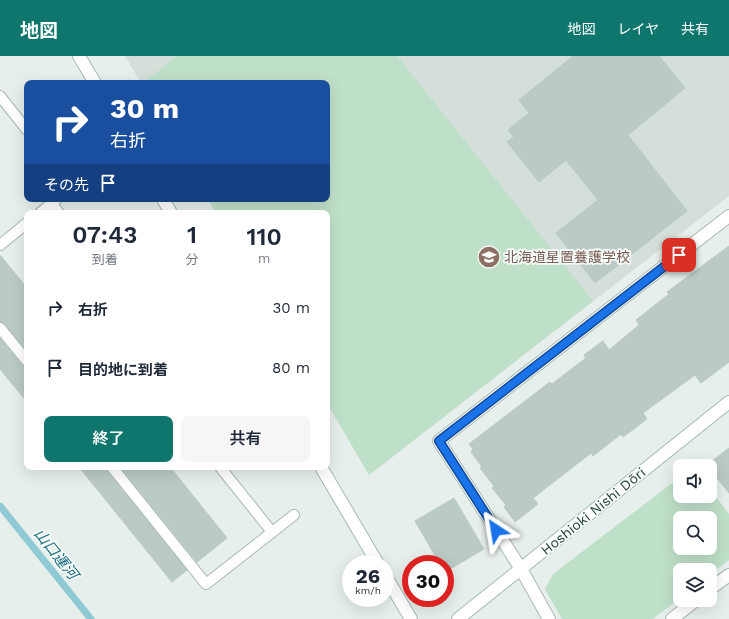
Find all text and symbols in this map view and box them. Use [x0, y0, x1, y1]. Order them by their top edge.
text: 地図 [20, 19, 58, 42]
text: 地図 [567, 21, 595, 37]
text: レイヤ [617, 21, 659, 37]
text: 共有 [681, 21, 709, 37]
text: 30 m [110, 92, 179, 125]
icon: right [44, 96, 96, 148]
text: 右折 [110, 130, 146, 151]
icon: arrive [97, 172, 119, 194]
text: その先 [44, 176, 89, 194]
text: 07:43 [72, 221, 137, 249]
text: 1 [187, 221, 197, 249]
text: 110 [247, 223, 282, 251]
pin [662, 238, 696, 272]
school or university icon: 北海道星置養護学校 [476, 244, 502, 270]
icon: arrive [668, 244, 690, 266]
place label: 北海道星置養護学校 [504, 249, 630, 265]
text: m [258, 251, 270, 266]
text: 到着 [92, 252, 118, 267]
text: 分 [185, 252, 198, 267]
icon: right [44, 297, 66, 319]
text: 30 m [273, 299, 310, 317]
text: 右折 [78, 301, 108, 319]
icon: arrive [44, 357, 66, 379]
text: 80 m [272, 359, 310, 377]
text: 目的地に到着 [78, 361, 168, 379]
button: 終了 [44, 416, 173, 462]
button: 共有 [181, 416, 310, 462]
map controls [673, 459, 717, 607]
button: sound [673, 459, 717, 503]
street label: Hoshioki Nishi Dōri [538, 464, 648, 558]
position arrow [475, 509, 517, 551]
button: search [673, 511, 717, 555]
water label: 山口運河 [30, 525, 84, 585]
speed limit sign: 30 [402, 555, 454, 607]
button: layers [673, 563, 717, 607]
text: 26 [356, 564, 380, 588]
text: km/h [355, 585, 381, 596]

